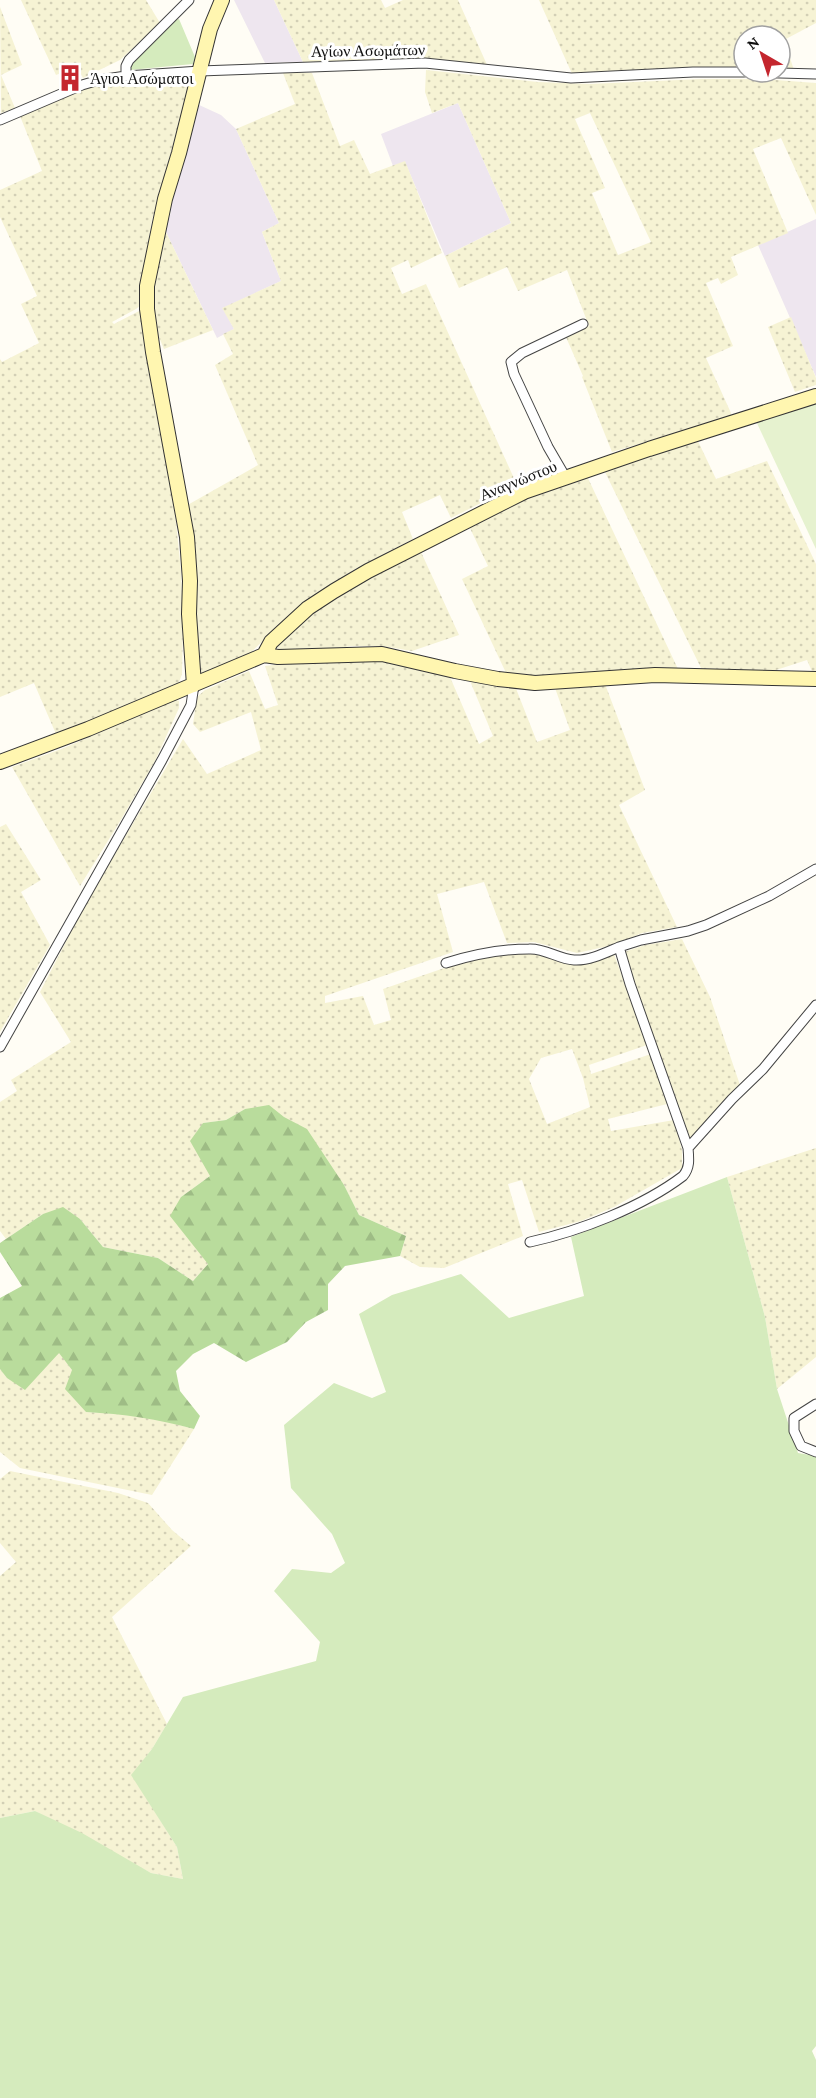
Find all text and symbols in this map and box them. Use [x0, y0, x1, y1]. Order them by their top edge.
north arrow [732, 24, 792, 84]
text: N [743, 33, 763, 53]
street label: Αγίων Ασωμάτων [311, 41, 425, 61]
building icon: Άγιοι Ασώματοι [55, 63, 85, 93]
place label: Άγιοι Ασώματοι [90, 70, 194, 88]
street label: Αναγνώστου [477, 457, 560, 505]

